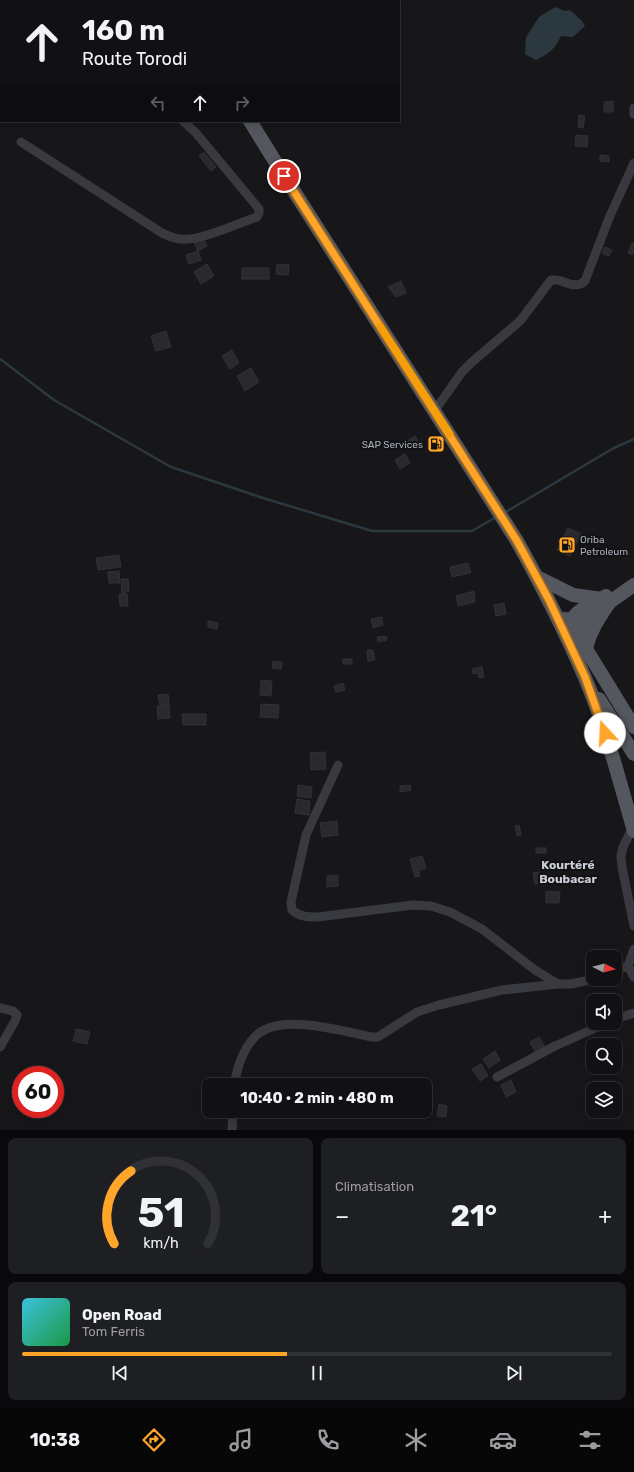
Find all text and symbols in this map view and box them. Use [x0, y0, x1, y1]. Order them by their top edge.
text: 160 m [82, 14, 165, 47]
icon: ahead [16, 16, 68, 68]
text: Route Torodi [82, 48, 187, 70]
icon: left [147, 92, 169, 114]
icon: ahead [189, 92, 211, 114]
icon: right [231, 92, 253, 114]
pin [267, 159, 301, 193]
icon: arrive [273, 165, 295, 187]
fuel station icon: SAP Services [426, 434, 446, 454]
place label: SAP Services [362, 439, 423, 451]
place label: Oriba Petroleum [580, 534, 628, 558]
fuel station icon: Oriba Petroleum [557, 535, 577, 555]
position arrow [584, 712, 626, 754]
district label: Kourtéré Boubacar [539, 858, 597, 886]
north arrow [586, 950, 622, 986]
map controls [586, 950, 622, 1118]
button: sound [586, 994, 622, 1030]
button: search [586, 1038, 622, 1074]
speed limit sign: 60 [12, 1066, 64, 1118]
button: layers [586, 1082, 622, 1118]
text: 10:40 · 2 min · 480 m [240, 1089, 394, 1107]
text: Climatisation [335, 1179, 414, 1194]
text: 51 [137, 1188, 184, 1237]
text: 21° [450, 1198, 497, 1234]
text: − [335, 1203, 349, 1230]
text: + [598, 1203, 612, 1230]
text: km/h [143, 1235, 178, 1252]
text: Open Road [82, 1306, 162, 1324]
text: Tom Ferris [82, 1324, 145, 1339]
icon: previous [109, 1362, 131, 1384]
icon: pause [306, 1362, 328, 1384]
icon: next [503, 1362, 525, 1384]
icon: directions [140, 1426, 168, 1454]
icon: music [227, 1426, 255, 1454]
icon: phone [314, 1426, 342, 1454]
icon: climate [402, 1426, 430, 1454]
icon: car [489, 1426, 517, 1454]
icon: filters [576, 1426, 604, 1454]
text: 10:38 [30, 1429, 80, 1451]

